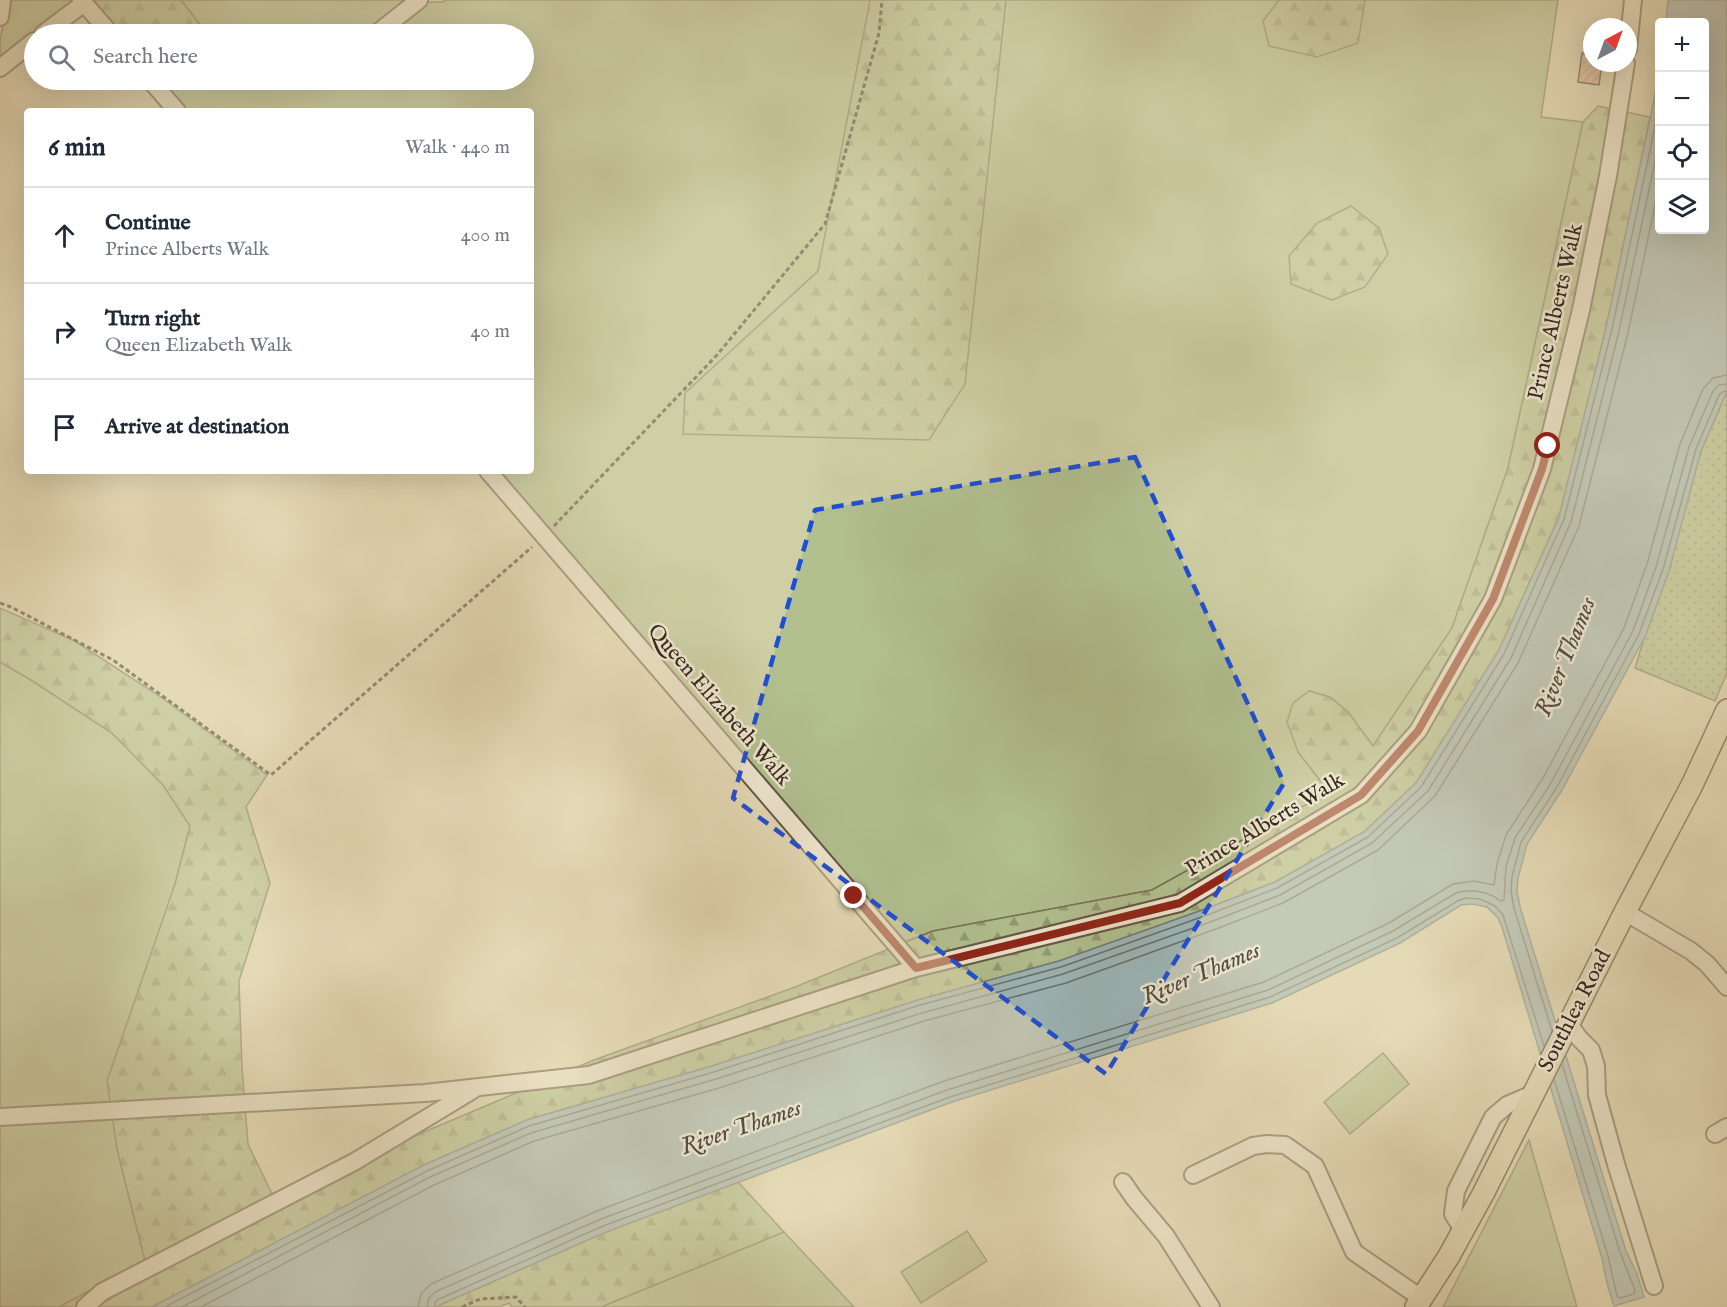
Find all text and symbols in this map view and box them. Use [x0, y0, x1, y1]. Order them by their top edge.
north arrow [1583, 18, 1637, 72]
map controls [1655, 18, 1709, 234]
button: + [1655, 18, 1709, 72]
search box [24, 24, 534, 90]
icon: search [45, 41, 78, 74]
text: Search here [93, 43, 198, 71]
button: − [1655, 72, 1709, 126]
button: locate [1655, 126, 1709, 180]
text: 6 min [48, 131, 106, 164]
text: Walk · 440 m [405, 135, 510, 160]
button: layers [1655, 180, 1709, 234]
text: Continue [105, 209, 191, 237]
icon: ahead [48, 219, 81, 252]
street label: Prince Alberts Walk [1522, 221, 1590, 403]
text: 400 m [461, 223, 510, 248]
text: Prince Alberts Walk [105, 237, 269, 262]
text: Turn right [105, 305, 200, 333]
icon: right [48, 315, 81, 348]
text: 40 m [471, 319, 510, 344]
text: Queen Elizabeth Walk [105, 333, 292, 358]
icon: arrive [48, 411, 81, 444]
text: Arrive at destination [105, 413, 289, 441]
route start [1534, 432, 1560, 458]
water label: River Thames [1528, 592, 1604, 721]
street label: Queen Elizabeth Walk [641, 618, 797, 792]
street label: Prince Alberts Walk [1180, 766, 1350, 884]
route end [840, 882, 866, 908]
water label: River Thames [1137, 935, 1266, 1013]
street label: Southlea Road [1532, 945, 1618, 1077]
water label: River Thames [677, 1093, 806, 1163]

